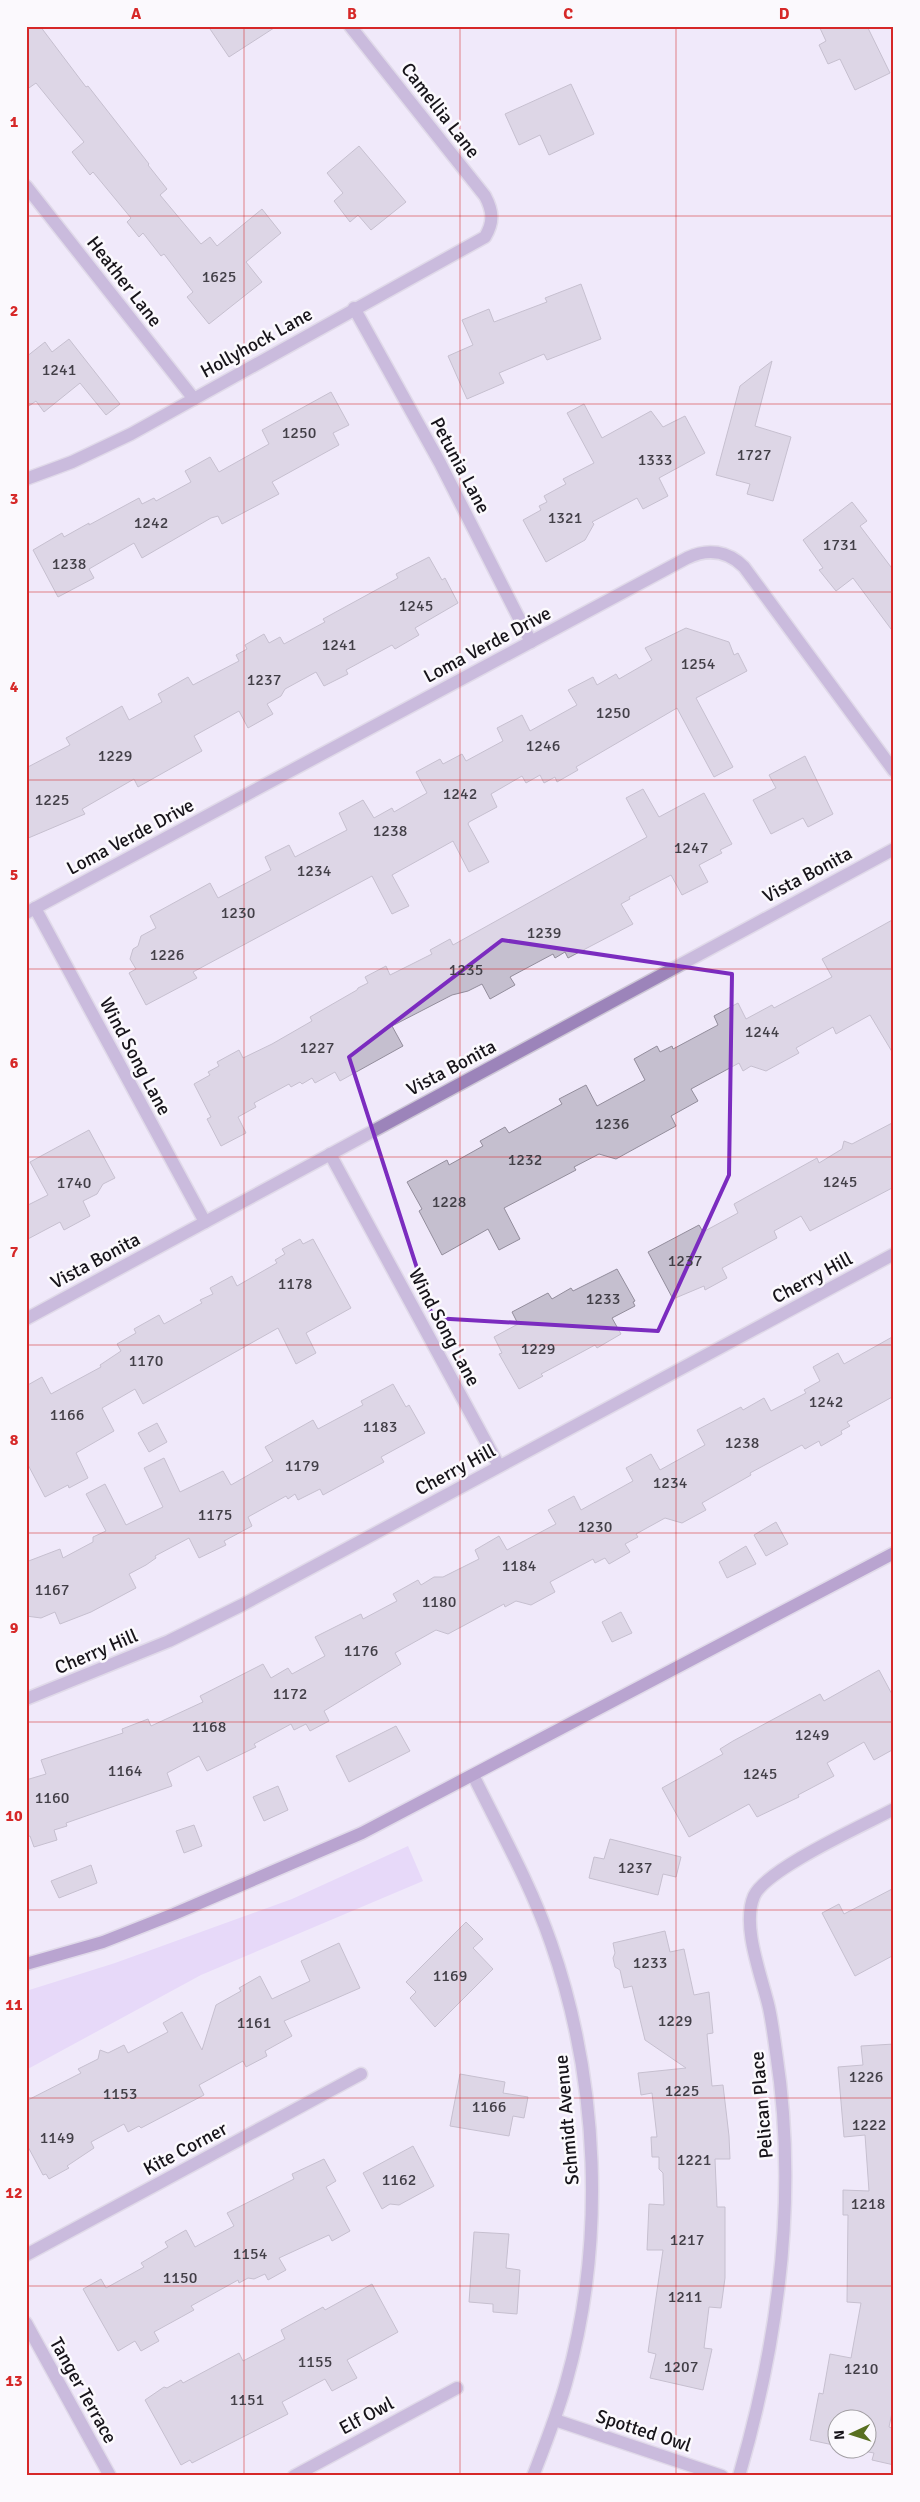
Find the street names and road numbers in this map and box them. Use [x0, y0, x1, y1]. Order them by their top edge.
street label: Camellia Lane [395, 58, 485, 163]
street label: Heather Lane [81, 231, 167, 332]
street label: Hollyhock Lane [196, 302, 317, 384]
street label: Petunia Lane [425, 413, 495, 518]
street label: Loma Verde Drive [420, 601, 555, 689]
street label: Loma Verde Drive [63, 793, 198, 881]
street label: Vista Bonita [759, 841, 856, 908]
street label: Wind Song Lane [94, 993, 176, 1120]
street label: Vista Bonita [403, 1034, 500, 1101]
street label: Vista Bonita [47, 1227, 144, 1294]
street label: Cherry Hill [768, 1247, 857, 1309]
street label: Wind Song Lane [403, 1264, 485, 1391]
street label: Cherry Hill [411, 1439, 500, 1501]
street label: Cherry Hill [51, 1624, 141, 1680]
street label: Pelican Place [745, 2050, 779, 2160]
street label: Schmidt Avenue [549, 2054, 585, 2186]
street label: Kite Corner [139, 2117, 232, 2181]
street label: Tanger Terrace [44, 2333, 122, 2448]
street label: Elf Owl [335, 2392, 398, 2440]
street label: Spotted Owl [593, 2404, 694, 2458]

